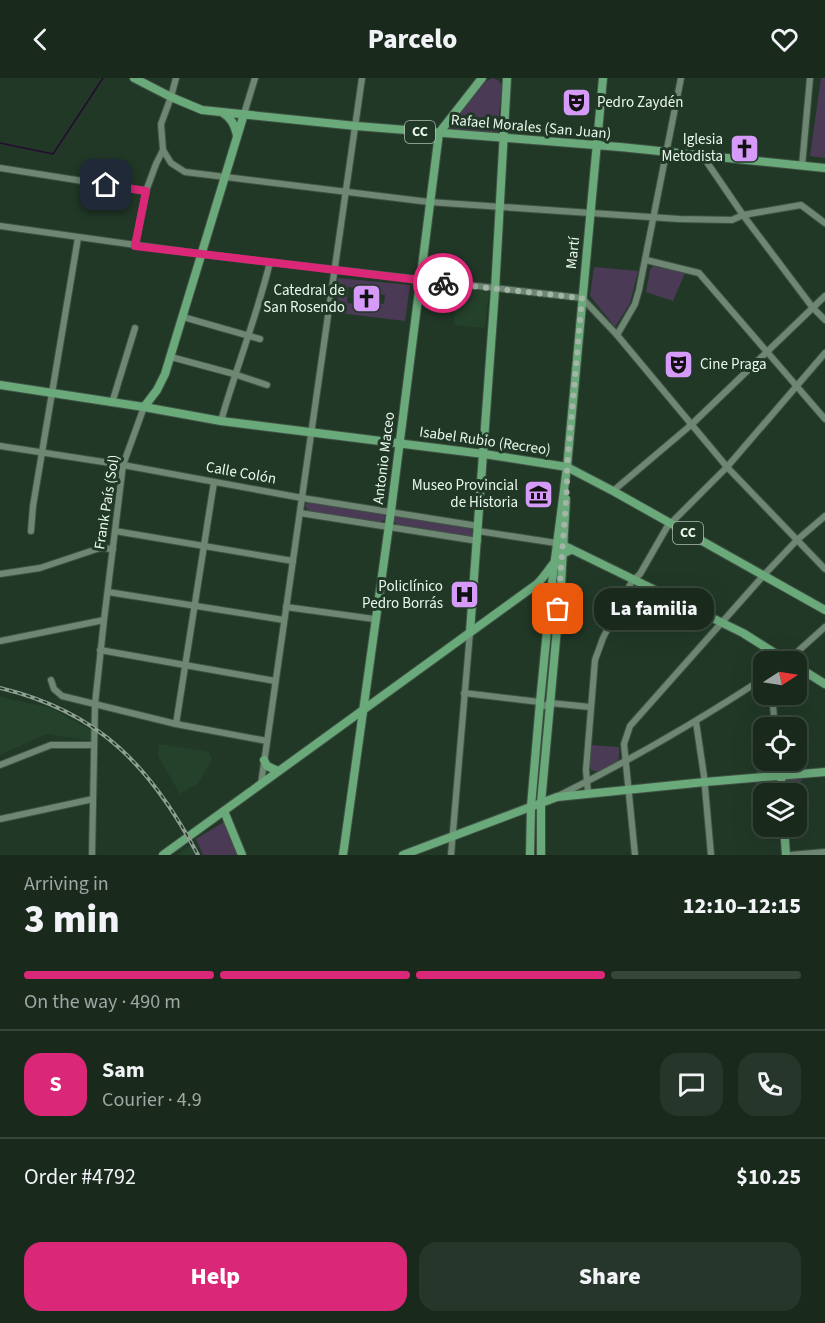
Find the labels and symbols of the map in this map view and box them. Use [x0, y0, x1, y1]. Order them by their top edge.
theatre icon: Pedro Zaydén [560, 86, 592, 118]
place label: Pedro Zaydén [597, 92, 683, 113]
street label: Rafael Morales (San Juan) [450, 110, 612, 144]
road number: CC [405, 121, 435, 143]
place label: Iglesia Metodista [661, 129, 723, 167]
church icon: Iglesia Metodista [728, 132, 760, 164]
pin [80, 159, 131, 210]
street label: Martí [561, 234, 585, 270]
courier [413, 253, 473, 313]
place label: Catedral de San Rosendo [263, 280, 345, 318]
church icon: Catedral de San Rosendo [350, 283, 382, 315]
theatre icon: Cine Praga [663, 348, 695, 380]
place label: Cine Praga [700, 354, 767, 375]
street label: Antonio Maceo [368, 411, 400, 505]
street label: Isabel Rubio (Recreo) [418, 421, 552, 461]
street label: Frank País (Sol) [89, 453, 125, 551]
street label: Calle Colón [204, 456, 278, 490]
place label: Museo Provincial de Historia [412, 475, 518, 513]
museum icon: Museo Provincial de Historia [523, 478, 555, 510]
road number: CC [673, 522, 703, 544]
place label: Policlínico Pedro Borrás [362, 576, 443, 614]
hospital icon: Policlínico Pedro Borrás [448, 579, 480, 611]
pin [532, 583, 583, 634]
callout: La familia [594, 588, 714, 630]
north arrow [753, 651, 807, 705]

